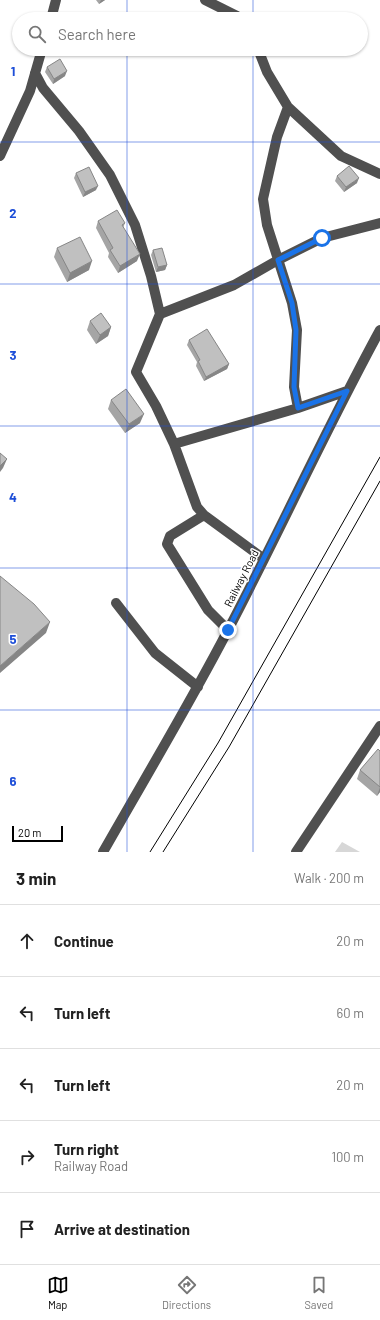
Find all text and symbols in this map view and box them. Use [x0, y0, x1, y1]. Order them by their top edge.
search box [12, 12, 368, 56]
icon: search [26, 23, 48, 45]
text: Search here [58, 25, 136, 43]
text: 1 [11, 63, 15, 79]
text: 2 [9, 205, 17, 221]
route start [313, 229, 331, 247]
text: 3 [9, 347, 17, 363]
text: 4 [9, 489, 17, 505]
street label: Railway Road [221, 547, 261, 609]
route end [219, 621, 237, 639]
text: 5 [9, 631, 17, 647]
text: 6 [10, 773, 17, 789]
scale bar [12, 824, 63, 843]
text: 20 m [18, 826, 41, 839]
text: 3 min [16, 868, 56, 888]
text: Walk · 200 m [294, 870, 364, 886]
icon: ahead [16, 930, 38, 952]
text: Continue [54, 932, 114, 950]
text: 20 m [336, 933, 364, 949]
icon: left [16, 1002, 38, 1024]
text: Turn left [54, 1004, 110, 1022]
text: 60 m [337, 1005, 364, 1021]
icon: left [16, 1074, 38, 1096]
text: Turn left [54, 1076, 110, 1094]
text: 20 m [336, 1077, 364, 1093]
text: Turn right [54, 1140, 119, 1158]
icon: right [16, 1146, 38, 1168]
text: 100 m [331, 1149, 364, 1165]
text: Railway Road [54, 1158, 128, 1174]
icon: arrive [16, 1218, 38, 1240]
text: Arrive at destination [54, 1220, 190, 1238]
tab: Map [47, 1274, 69, 1311]
tab: Directions [162, 1274, 211, 1311]
tab: Saved [304, 1274, 333, 1311]

